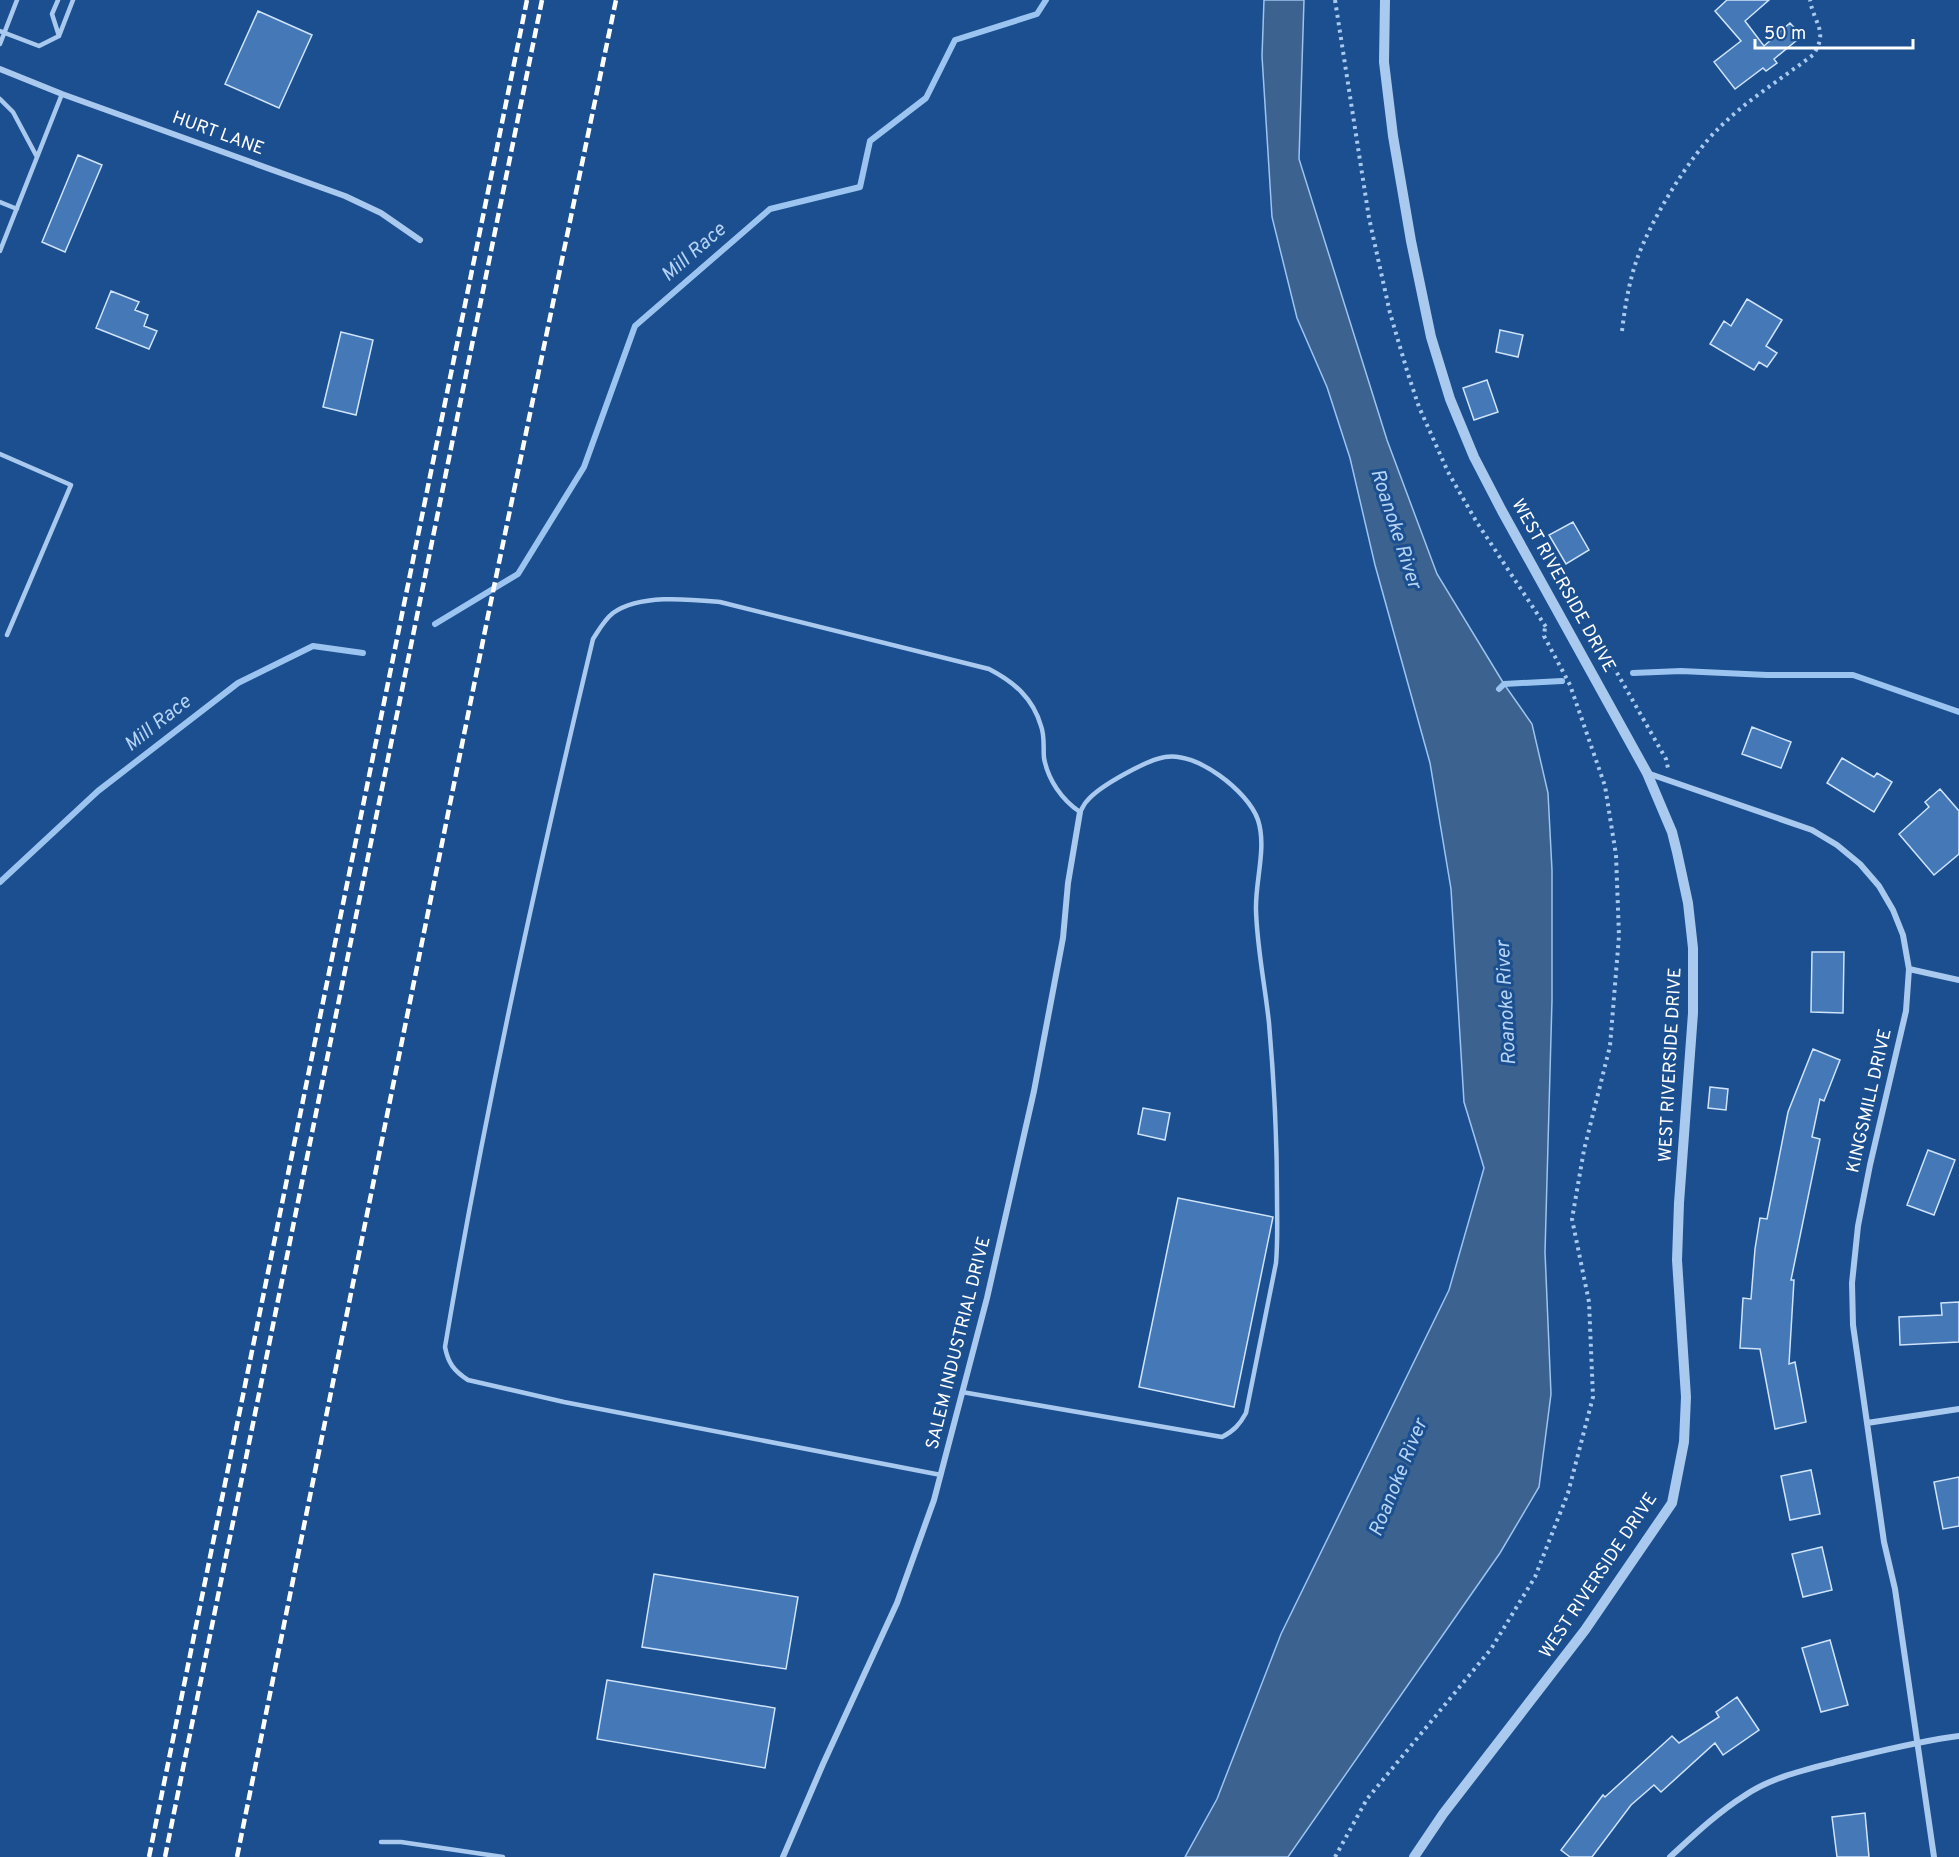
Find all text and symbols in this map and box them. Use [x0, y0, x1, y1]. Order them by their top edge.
scale bar [1755, 12, 1912, 50]
text: 50 m [1764, 23, 1806, 46]
street label: HURT LANE [169, 107, 267, 161]
water label: Mill Race [656, 217, 732, 288]
water label: Roanoke River [1363, 466, 1427, 594]
street label: WEST RIVERSIDE DRIVE [1506, 495, 1620, 677]
water label: Mill Race [119, 689, 197, 758]
water label: Roanoke River [1491, 939, 1523, 1066]
street label: WEST RIVERSIDE DRIVE [1654, 967, 1688, 1163]
street label: KINGSMILL DRIVE [1842, 1027, 1898, 1175]
street label: SALEM INDUSTRIAL DRIVE [921, 1234, 997, 1452]
water label: Roanoke River [1364, 1414, 1435, 1541]
street label: WEST RIVERSIDE DRIVE [1535, 1489, 1663, 1663]

